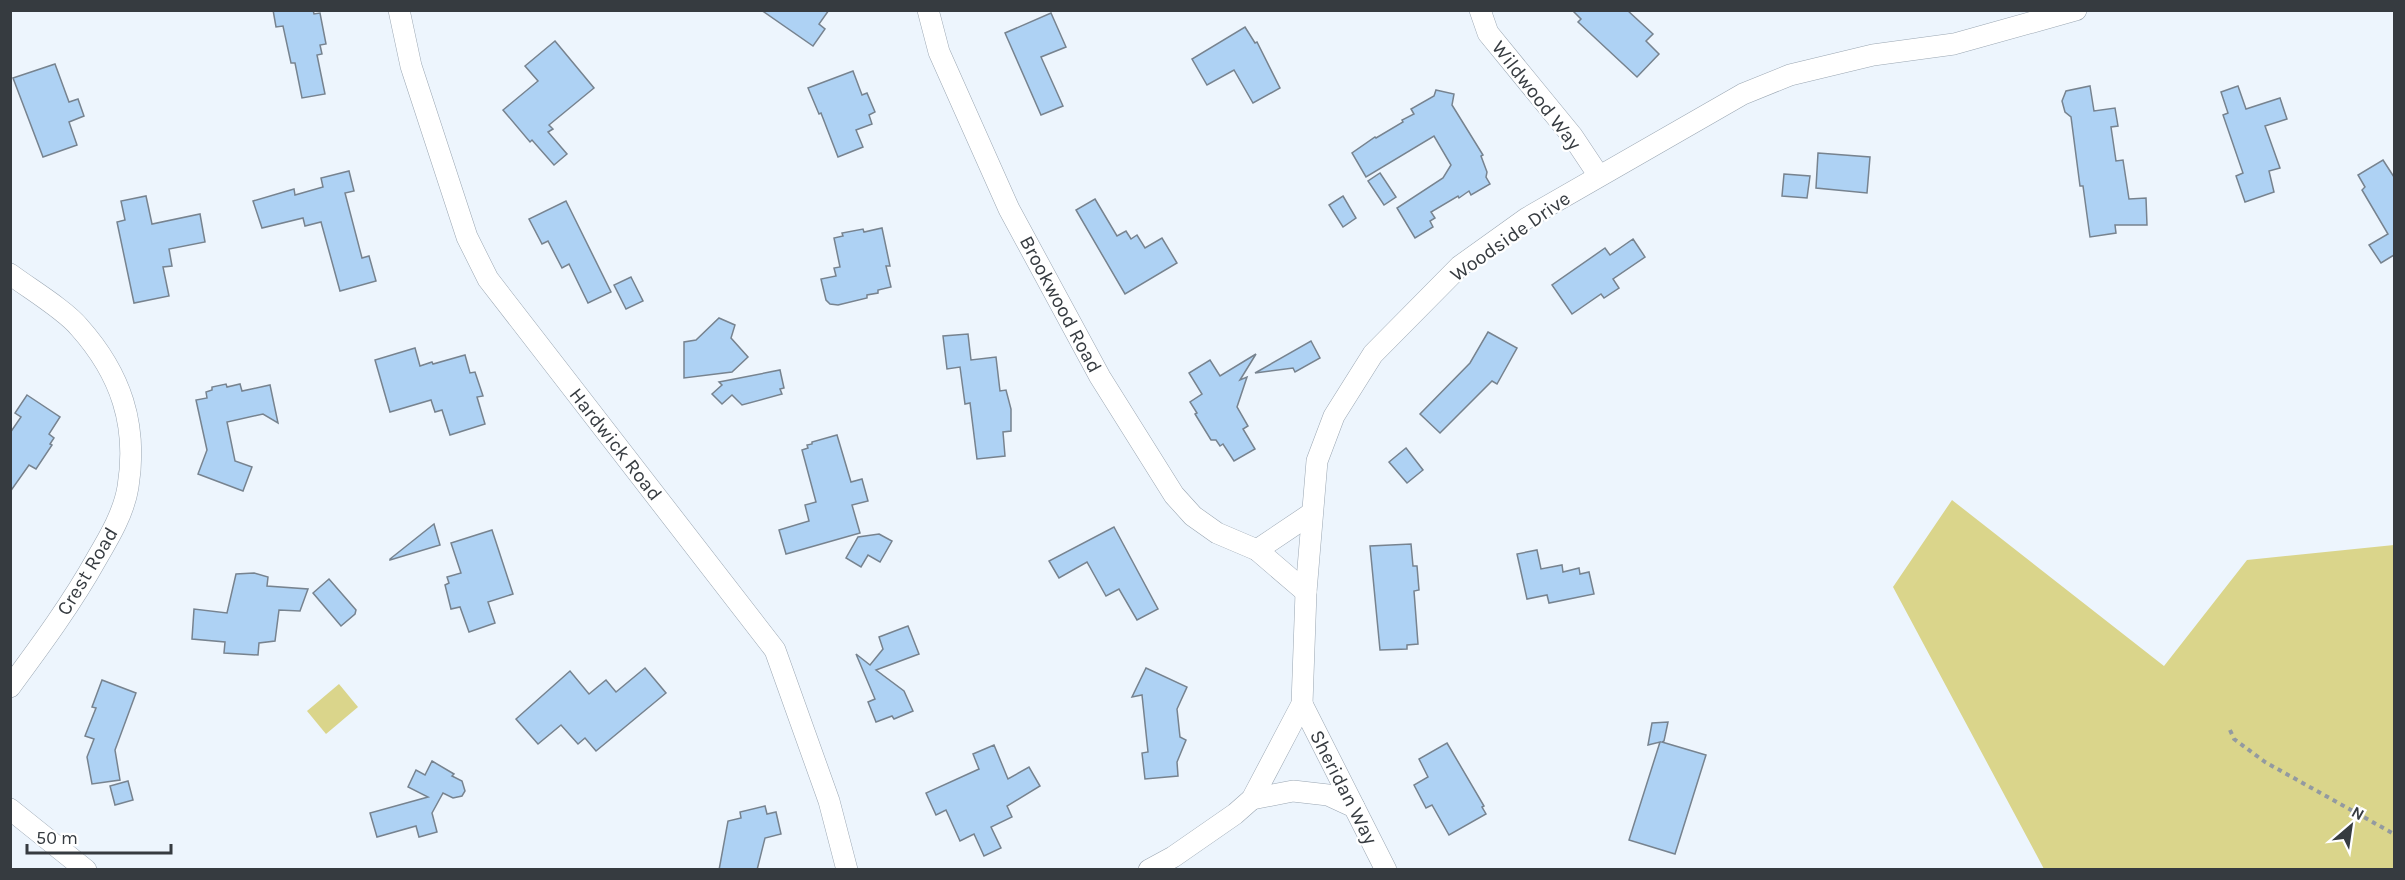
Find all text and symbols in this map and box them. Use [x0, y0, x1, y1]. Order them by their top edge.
street label: Wildwood Way [1487, 36, 1586, 154]
street label: Woodside Drive [1446, 187, 1575, 286]
street label: Brookwood Road [1015, 232, 1106, 377]
street label: Hardwick Road [565, 384, 667, 505]
street label: Crest Road [52, 523, 123, 619]
street label: Sheridan Way [1305, 726, 1382, 848]
north arrow [2321, 796, 2381, 856]
text: N [2348, 802, 2368, 824]
scale bar [27, 817, 171, 855]
text: 50 m [36, 827, 78, 849]

